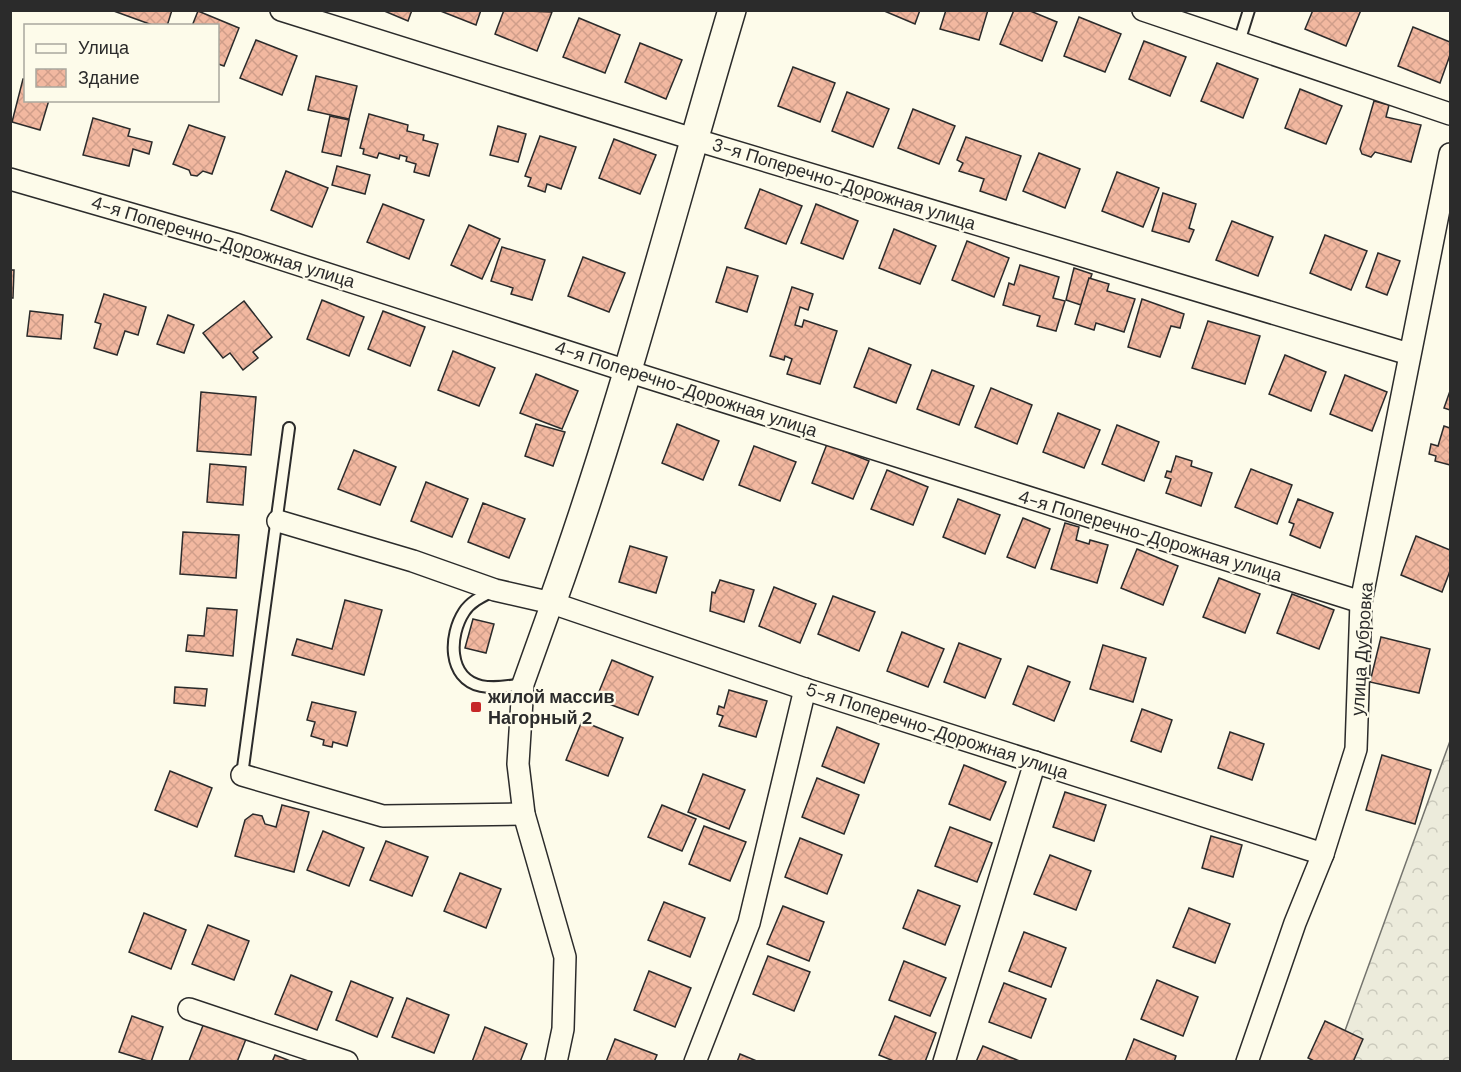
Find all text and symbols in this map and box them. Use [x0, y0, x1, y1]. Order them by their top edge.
legend [24, 24, 219, 102]
text: Улица [78, 36, 130, 60]
text: Здание [78, 66, 139, 90]
street label: 3-я Поперечно-Дорожная улица [709, 132, 980, 236]
street label: 4-я Поперечно-Дорожная улица [88, 190, 359, 294]
street label: 4-я Поперечно-Дорожная улица [552, 335, 821, 443]
street label: 4-я Поперечно-Дорожная улица [1015, 484, 1286, 588]
street label: улица Дубровка [1345, 580, 1379, 717]
street label: 5-я Поперечно-Дорожная улица [803, 677, 1072, 785]
place label: жилой массив Нагорный 2 [487, 685, 615, 730]
marker: жилой массив Нагорный 2 [469, 700, 483, 714]

